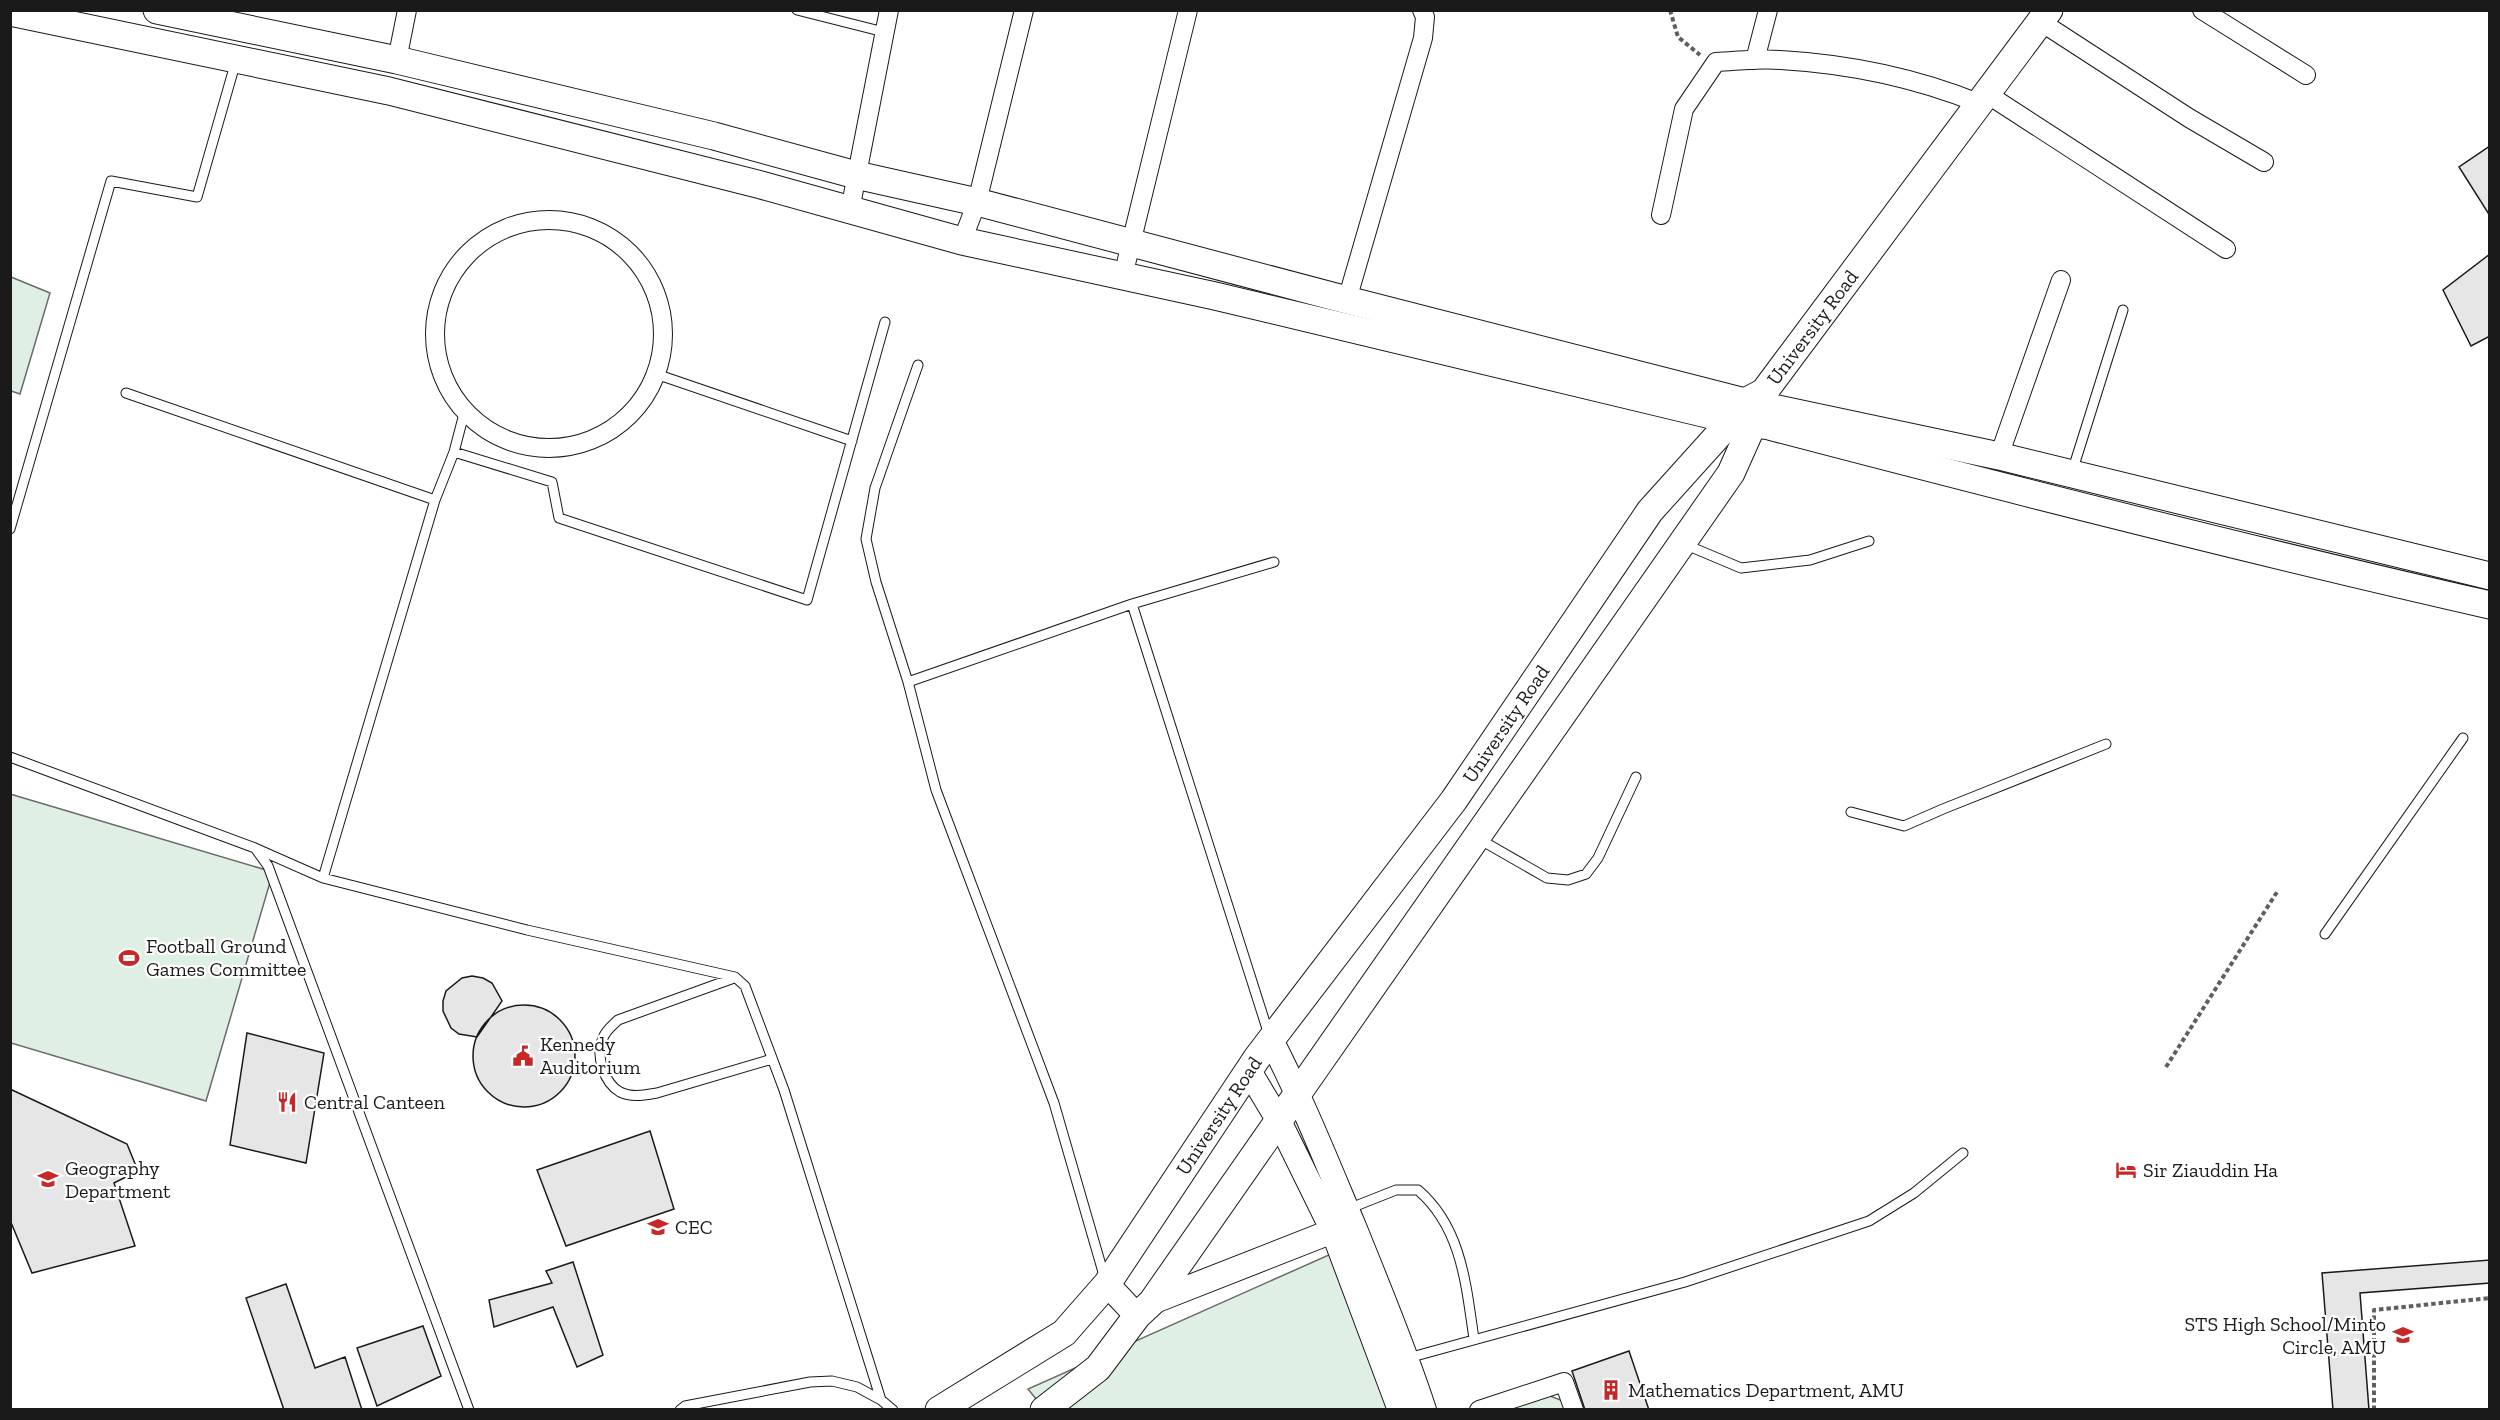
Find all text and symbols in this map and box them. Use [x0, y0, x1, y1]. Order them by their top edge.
street label: University Road [1762, 265, 1863, 390]
street label: University Road [1457, 660, 1554, 787]
place label: Football Ground Games Committee [146, 934, 306, 981]
sports icon: Football Ground Games Committee [117, 946, 141, 970]
place label: Kennedy Auditorium [540, 1032, 641, 1079]
public building icon: Kennedy Auditorium [511, 1044, 535, 1068]
street label: University Road [1171, 1052, 1267, 1180]
restaurant icon: Central Canteen [275, 1090, 299, 1114]
place label: Central Canteen [304, 1090, 445, 1114]
place label: Geography Department [65, 1156, 171, 1203]
hotel icon: Sir Ziauddin Ha [2114, 1158, 2138, 1182]
place label: Sir Ziauddin Ha [2143, 1158, 2278, 1182]
school or university icon: Geography Department [36, 1167, 60, 1191]
school or university icon: CEC [646, 1215, 670, 1239]
place label: CEC [675, 1215, 713, 1239]
place label: STS High School/Minto Circle, AMU [2184, 1312, 2386, 1359]
school or university icon: STS High School/Minto Circle, AMU [2391, 1323, 2415, 1347]
building icon: Mathematics Department, AMU [1599, 1378, 1623, 1402]
place label: Mathematics Department, AMU [1628, 1378, 1904, 1402]

